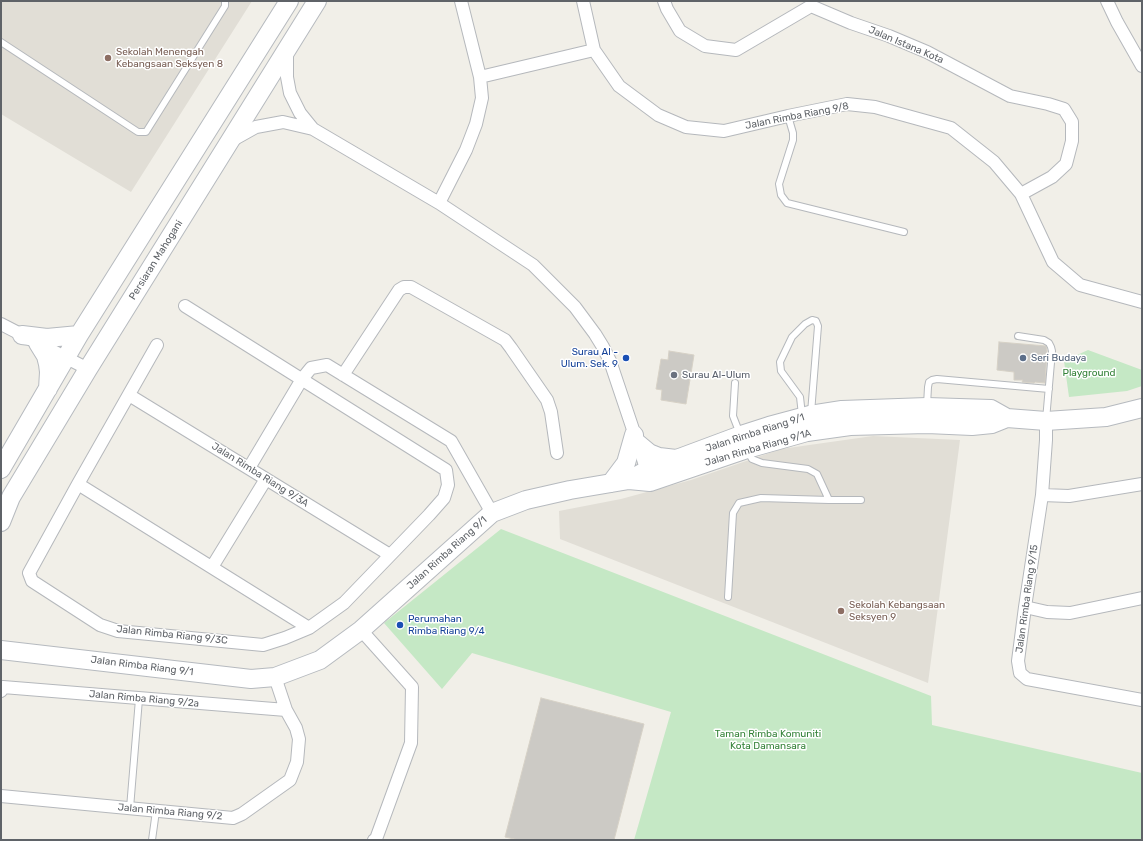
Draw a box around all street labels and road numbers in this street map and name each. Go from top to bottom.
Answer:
street label: Jalan Istana Kota [867,24,945,66]
street label: Jalan Rimba Riang 9/8 [744,100,850,132]
street label: Persiaran Mahogani [127,218,185,302]
street label: Jalan Rimba Riang 9/1 [704,411,806,455]
street label: Jalan Rimba Riang 9/1A [703,427,813,469]
street label: Jalan Rimba Riang 9/3A [209,440,311,510]
street label: Jalan Rimba Riang 9/1 [405,514,489,592]
street label: Jalan Rimba Riang 9/15 [1013,544,1041,654]
street label: Jalan Rimba Riang 9/3C [116,623,228,647]
street label: Jalan Rimba Riang 9/1 [90,654,194,678]
street label: Jalan Rimba Riang 9/2a [88,688,200,710]
street label: Jalan Rimba Riang 9/2 [117,801,223,823]

